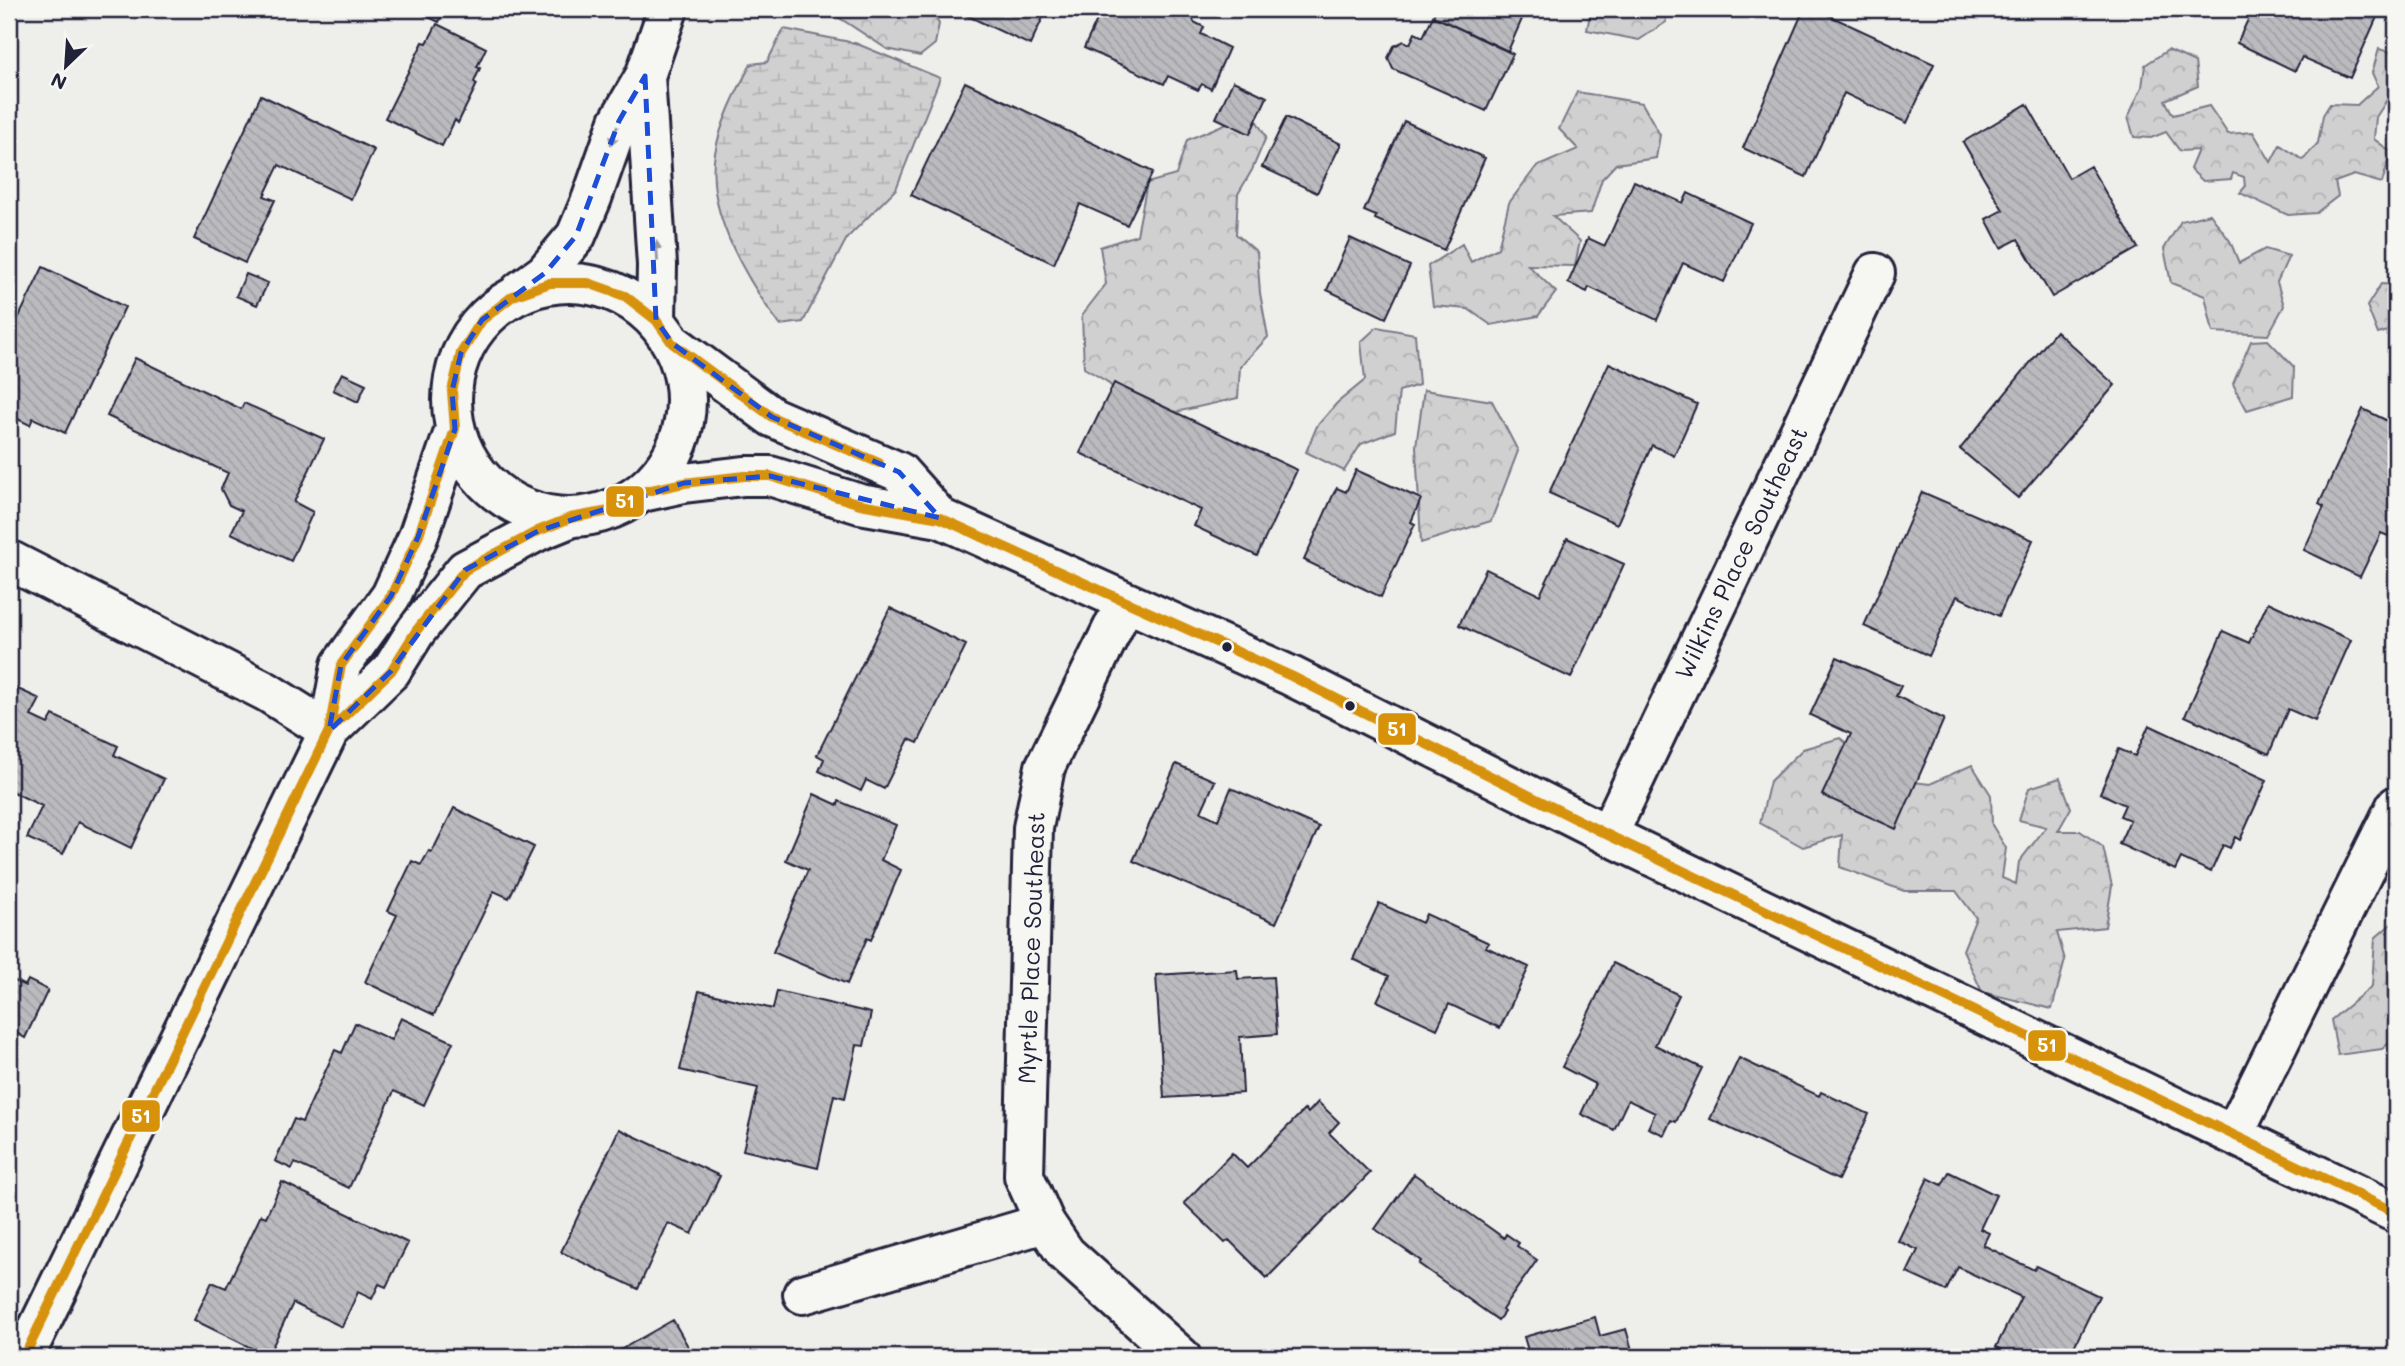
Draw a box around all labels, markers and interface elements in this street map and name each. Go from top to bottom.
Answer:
north arrow [32,32,102,102]
text: N [47,67,70,96]
one-way arrow [608,126,619,147]
one-way arrow [651,240,662,262]
street label: Wilkins Place Southeast [1667,421,1814,684]
line badge: 51 [605,485,645,518]
text: 51 [615,488,635,513]
unlabelled marker [1220,640,1234,654]
unlabelled marker [1343,699,1357,713]
line badge: 51 [1377,712,1417,746]
text: 51 [1387,716,1407,741]
street label: Myrtle Place Southeast [1010,811,1051,1084]
line badge: 51 [2027,1029,2067,1062]
text: 51 [2037,1032,2057,1057]
line badge: 51 [121,1099,161,1133]
text: 51 [131,1103,151,1128]

